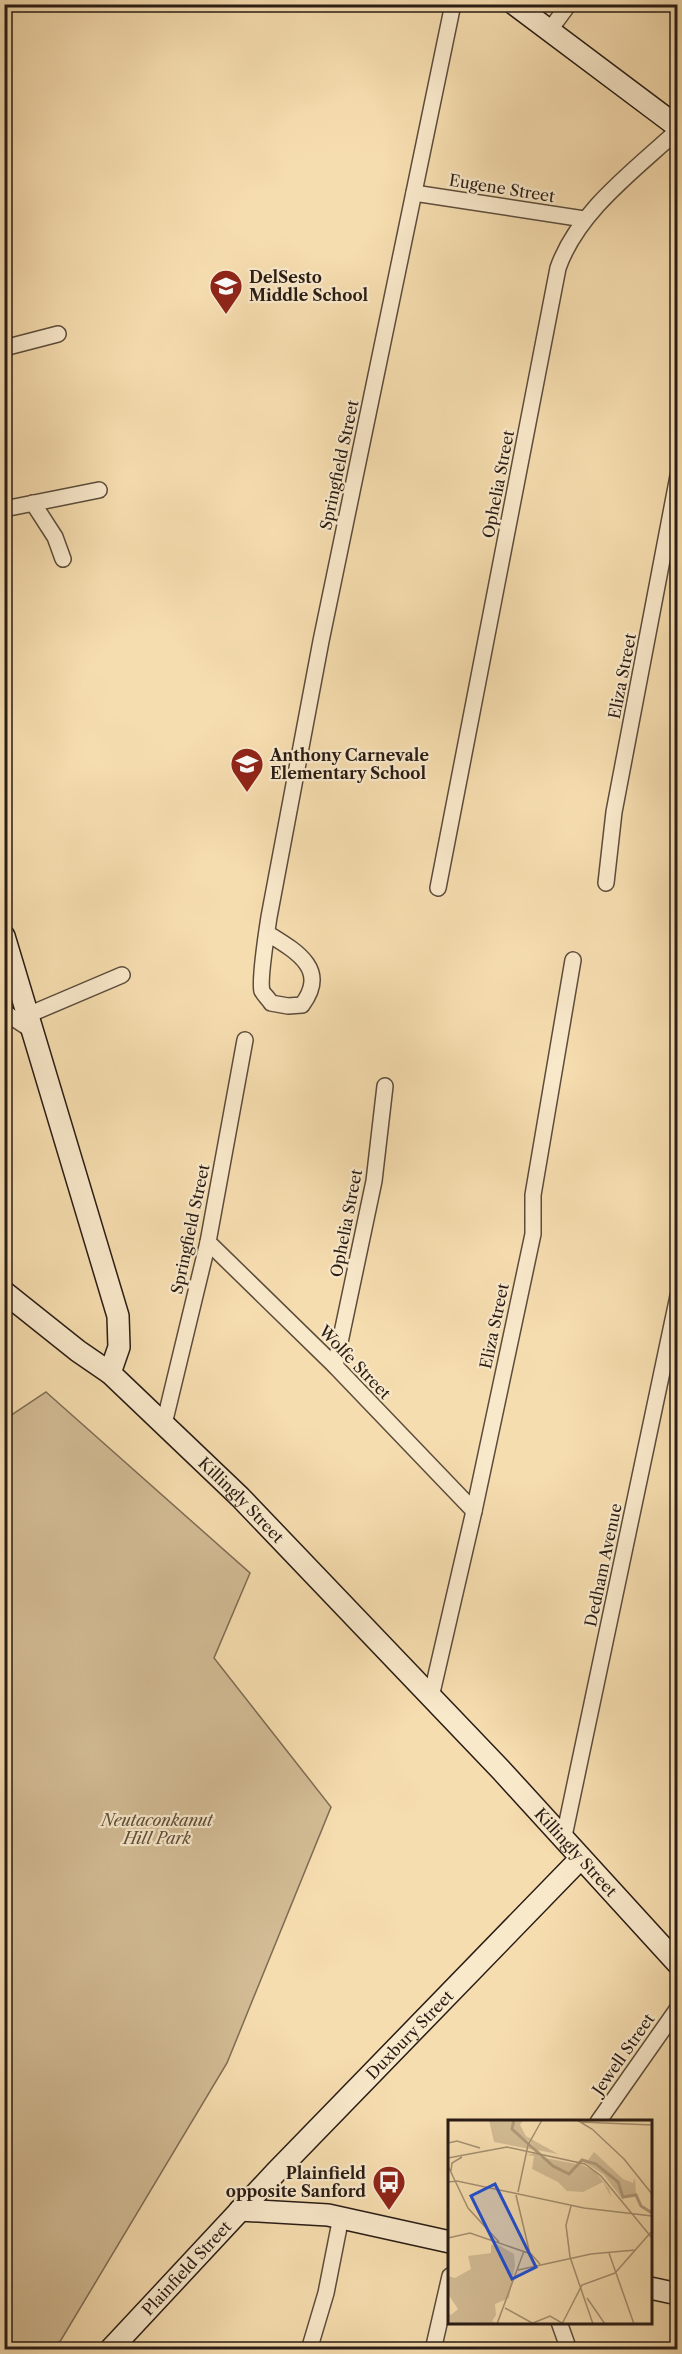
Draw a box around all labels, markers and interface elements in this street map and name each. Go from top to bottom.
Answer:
street label: Eugene Street [448,170,557,206]
place label: DelSesto Middle School [249,267,369,305]
school or university icon: DelSesto Middle School [208,268,244,315]
street label: Springfield Street [315,398,363,532]
street label: Ophelia Street [478,428,518,540]
street label: Eliza Street [604,631,640,720]
place label: Anthony Carnevale Elementary School [269,745,429,783]
school or university icon: Anthony Carnevale Elementary School [229,746,265,793]
street label: Springfield Street [166,1162,214,1296]
street label: Ophelia Street [326,1167,366,1279]
street label: Eliza Street [475,1281,513,1371]
street label: Wolfe Street [314,1320,395,1403]
street label: Killingly Street [194,1453,288,1547]
street label: Dedham Avenue [580,1502,626,1628]
street label: Killingly Street [530,1804,622,1901]
park label: Neutaconkanut Hill Park [99,1810,214,1848]
street label: Duxbury Street [362,1986,457,2083]
street label: Jewell Street [586,2009,659,2101]
inset map [448,2120,652,2324]
place label: Plainfield opposite Sanford [226,2163,366,2201]
bus stop icon: Plainfield opposite Sanford [371,2164,407,2211]
street label: Plainfield Street [137,2216,236,2319]

